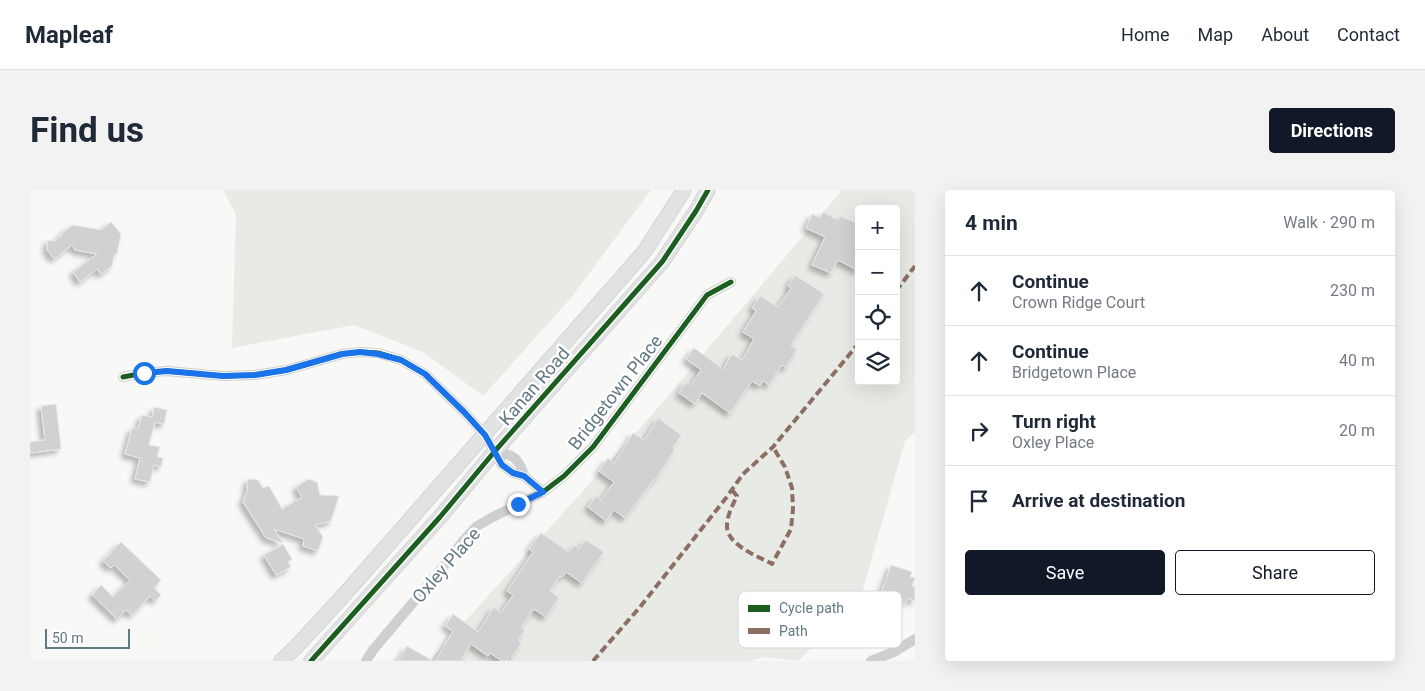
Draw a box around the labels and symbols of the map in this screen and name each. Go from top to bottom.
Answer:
street label: Bridgetown Place [564,330,666,454]
street label: Kanan Road [494,343,574,429]
route start [133,362,156,385]
route end [507,493,530,516]
street label: Oxley Place [408,523,484,607]
legend [738,591,902,648]
text: Cycle path [779,600,844,616]
text: Path [779,623,808,639]
scale bar [45,626,130,649]

